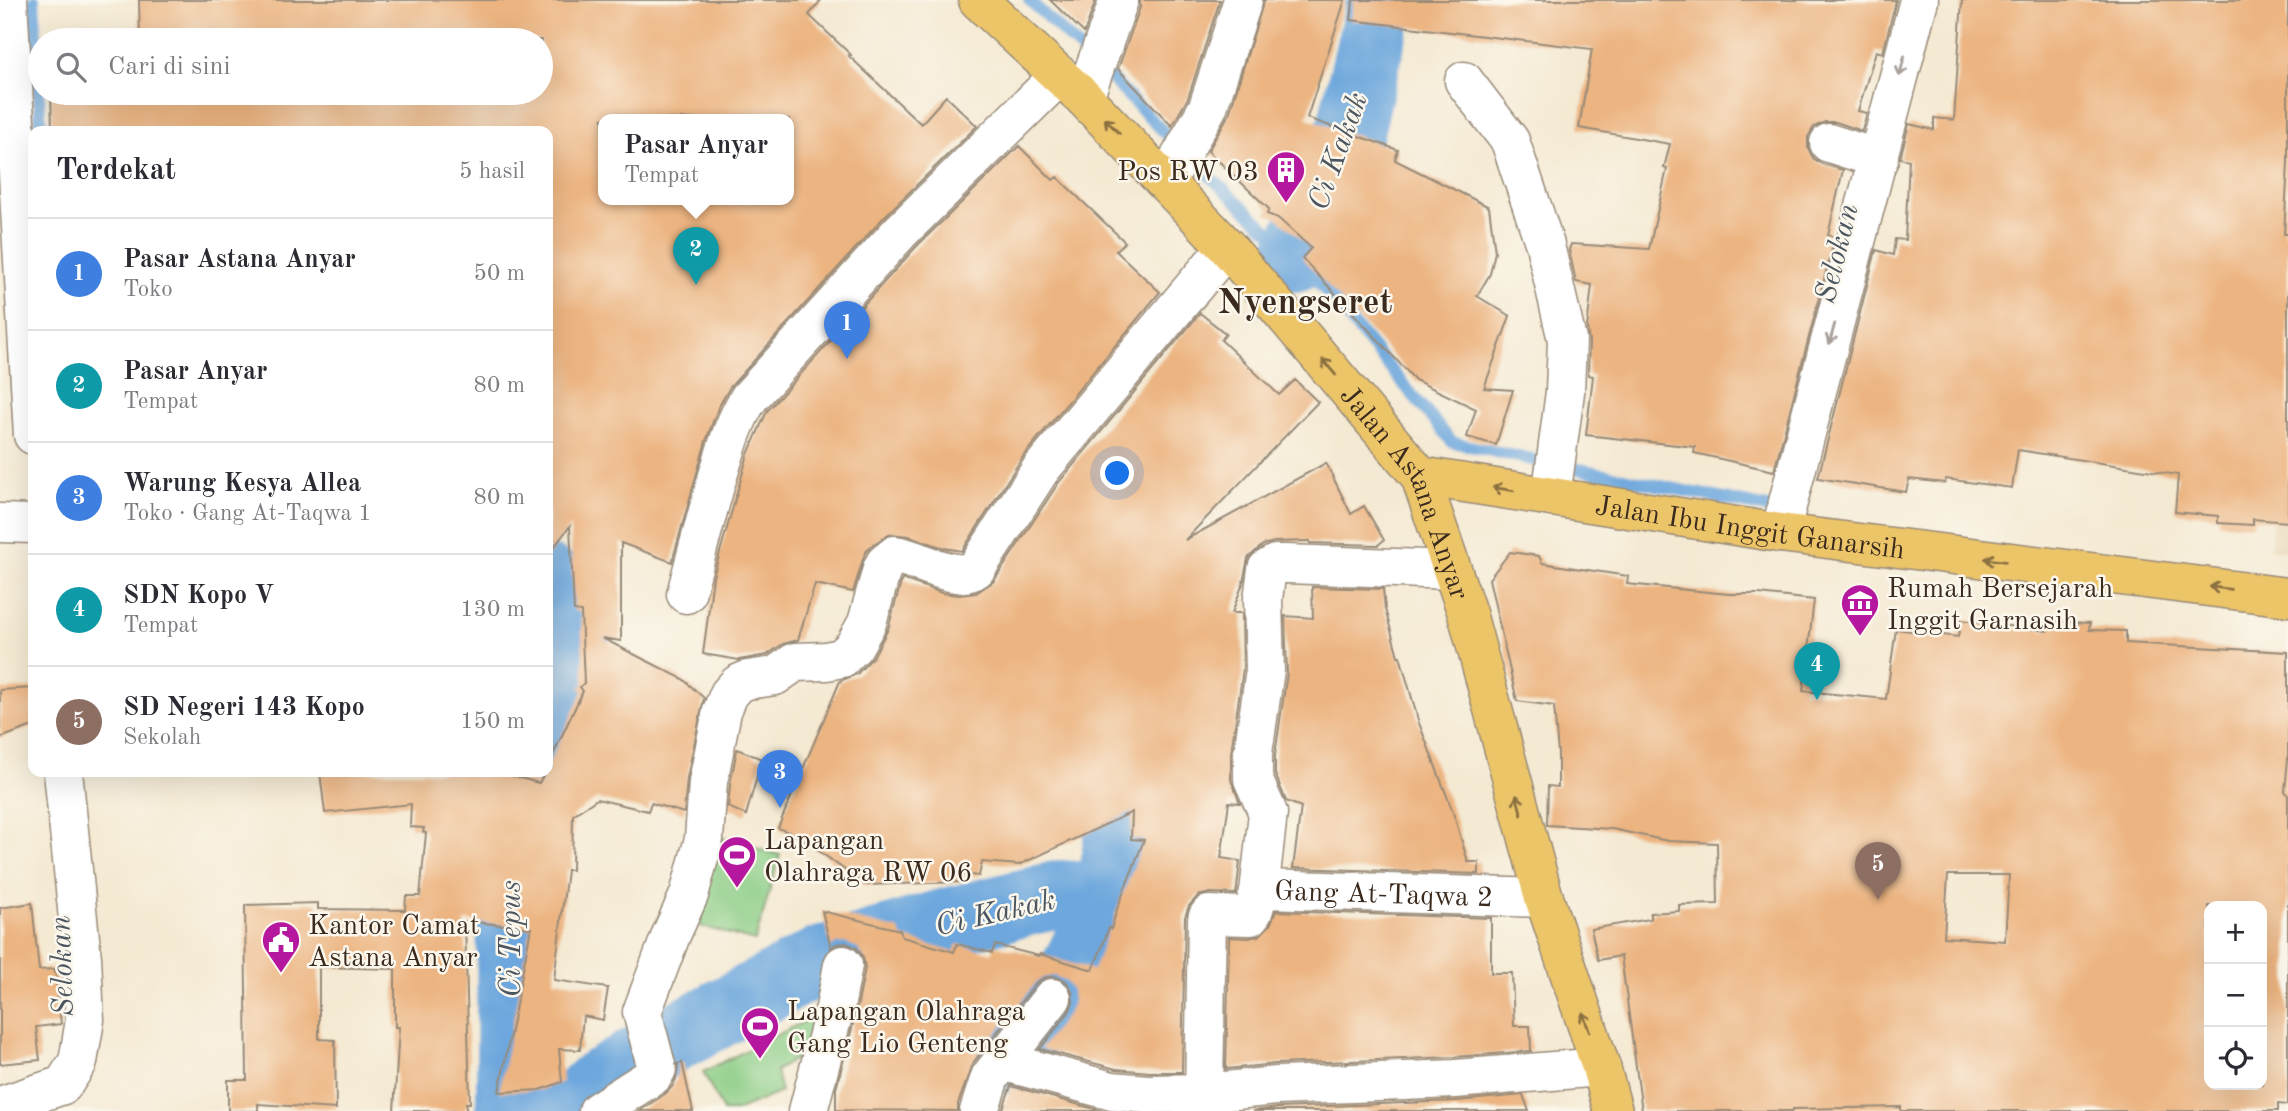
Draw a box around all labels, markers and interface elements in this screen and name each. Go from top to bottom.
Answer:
search box [28,28,553,105]
icon: search [52,48,90,86]
text: Cari di sini [108,54,230,80]
one-way arrow [1895,54,1908,77]
water label: Ci Kakak [1304,89,1374,214]
popup [598,114,794,205]
one-way arrow [1103,117,1120,134]
text: Pasar Anyar [624,133,768,159]
building icon: Pos RW 03 [1265,149,1307,204]
text: Terdekat [56,156,176,186]
place label: Pos RW 03 [1117,159,1259,187]
text: 5 hasil [459,160,525,183]
text: Tempat [624,164,699,187]
water label: Selokan [1811,201,1865,306]
pin: 2 [673,227,719,285]
text: Pasar Astana Anyar [123,247,356,273]
text: 1 [72,262,86,285]
text: 50 m [474,262,525,285]
text: Toko [123,278,173,301]
district label: Nyengseret [1218,286,1392,321]
pin: 1 [824,301,870,359]
one-way arrow [1825,322,1838,344]
text: Pasar Anyar [123,359,267,385]
one-way arrow [1321,359,1337,377]
text: 2 [72,374,86,397]
text: 80 m [474,374,525,397]
street label: Jalan Astana Anyar [1334,382,1472,604]
text: Tempat [123,390,198,413]
your location [1100,456,1134,490]
text: Warung Kesya Allea [123,471,361,497]
one-way arrow [1492,482,1515,495]
text: 3 [72,486,86,509]
text: 80 m [474,486,525,509]
street label: Jalan Ibu Inggit Ganarsih [1593,493,1906,566]
text: Toko · Gang At-Taqwa 1 [123,502,372,525]
one-way arrow [1984,553,2006,566]
place label: Rumah Bersejarah Inggit Garnasih [1887,576,2113,636]
museum icon: Rumah Bersejarah Inggit Garnasih [1839,582,1881,637]
one-way arrow [2209,582,2232,595]
text: SDN Kopo V [123,583,274,609]
text: 4 [72,598,86,621]
text: 130 m [460,598,525,621]
text: Tempat [123,614,198,637]
pin: 4 [1794,642,1840,700]
text: SD Negeri 143 Kopo [123,695,365,721]
text: 5 [72,710,86,733]
text: 150 m [460,710,525,733]
text: Sekolah [123,726,201,749]
pin: 3 [757,750,803,808]
one-way arrow [1512,794,1525,817]
place label: Lapangan Olahraga RW 06 [764,828,973,888]
sports icon: Lapangan Olahraga RW 06 [716,834,758,889]
pin: 5 [1855,842,1901,900]
street label: Gang At-Taqwa 2 [1274,878,1493,913]
water label: Ci Tepus [497,880,527,998]
water label: Ci Kakak [932,886,1059,942]
map controls [2204,901,2267,1090]
button: + [2204,901,2267,964]
place label: Kantor Camat Astana Anyar [308,913,480,973]
water label: Selokan [46,915,80,1017]
public building icon: Kantor Camat Astana Anyar [260,919,302,974]
button: − [2204,964,2267,1027]
place label: Lapangan Olahraga Gang Lio Genteng [787,999,1026,1059]
sports icon: Lapangan Olahraga Gang Lio Genteng [739,1005,781,1060]
one-way arrow [1579,1012,1591,1034]
button: locate [2204,1027,2267,1090]

